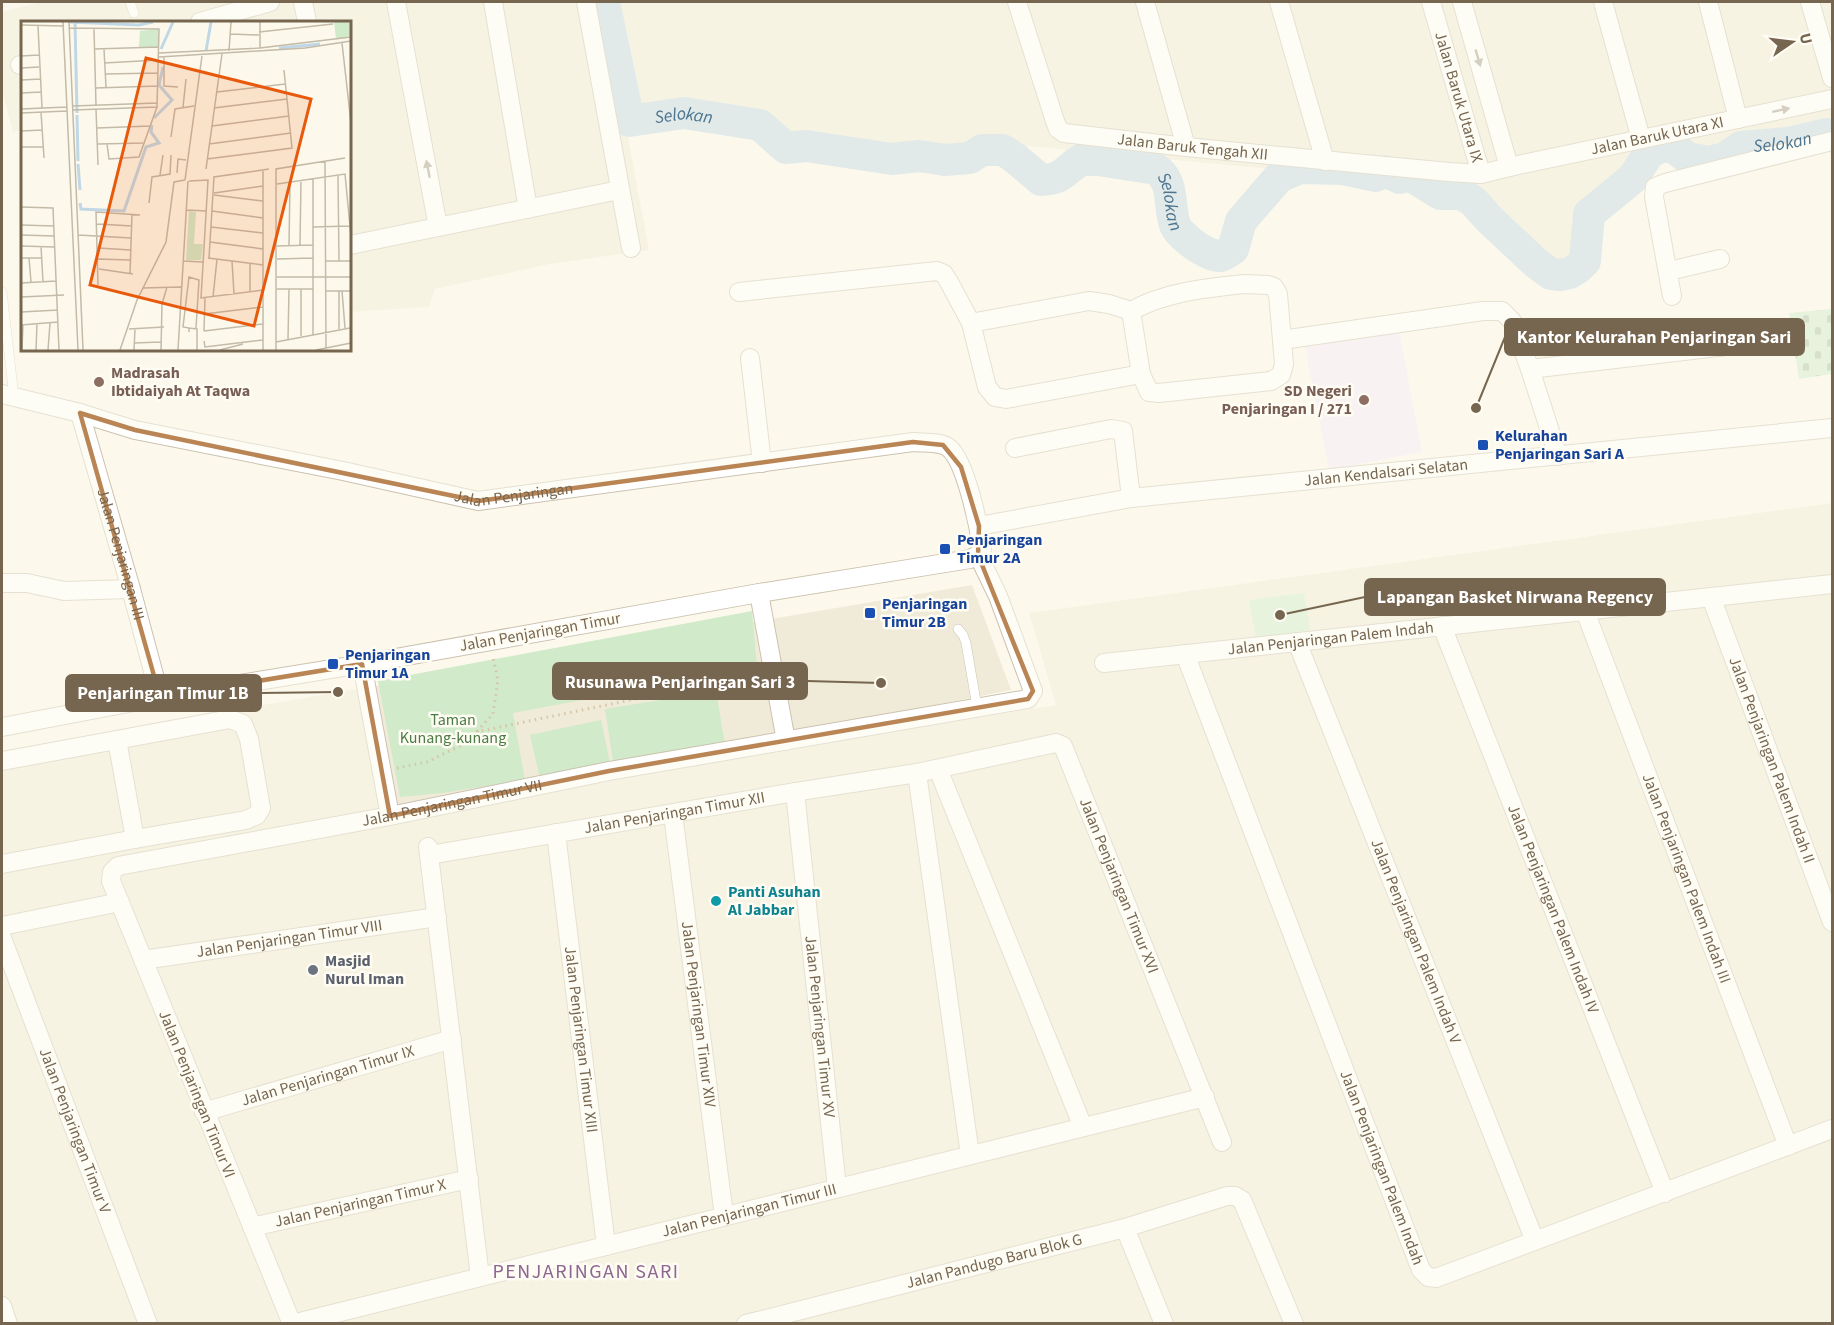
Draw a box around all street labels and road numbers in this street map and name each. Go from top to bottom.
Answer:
street label: Jalan Baruk Utara IX [1429,29,1488,165]
street label: Jalan Baruk Utara XI [1589,111,1726,160]
street label: Jalan Baruk Tengah XII [1116,128,1269,166]
street label: Jalan Kendalsari Selatan [1303,453,1469,492]
street label: Jalan Penjaringan [452,477,575,513]
street label: Jalan Penjaringan III [91,486,150,623]
street label: Jalan Penjaringan Timur [458,607,623,657]
street label: Jalan Penjaringan Palem Indah [1227,616,1435,661]
street label: Jalan Penjaringan Palem Indah II [1723,654,1820,866]
street label: Jalan Penjaringan Palem Indah III [1637,770,1736,987]
street label: Jalan Penjaringan Timur VII [360,774,544,832]
street label: Jalan Penjaringan Timur XII [582,786,767,839]
street label: Jalan Penjaringan Timur XVI [1074,794,1164,977]
street label: Jalan Penjaringan Palem Indah IV [1502,801,1605,1017]
street label: Jalan Penjaringan Palem Indah V [1365,836,1467,1048]
street label: Jalan Penjaringan Timur VIII [195,914,384,963]
street label: Jalan Penjaringan Timur XIV [676,920,721,1109]
street label: Jalan Penjaringan Timur XV [799,934,841,1120]
street label: Jalan Penjaringan Timur XIII [559,945,603,1134]
street label: Jalan Penjaringan Timur VI [153,1007,241,1181]
street label: Jalan Penjaringan Timur IX [239,1040,417,1111]
street label: Jalan Penjaringan Timur V [34,1045,116,1217]
street label: Jalan Penjaringan Palem Indah [1334,1067,1429,1268]
street label: Jalan Penjaringan Timur X [273,1173,448,1233]
street label: Jalan Penjaringan Timur III [659,1178,839,1243]
street label: Jalan Pandugo Baru Blok G [904,1228,1084,1294]

